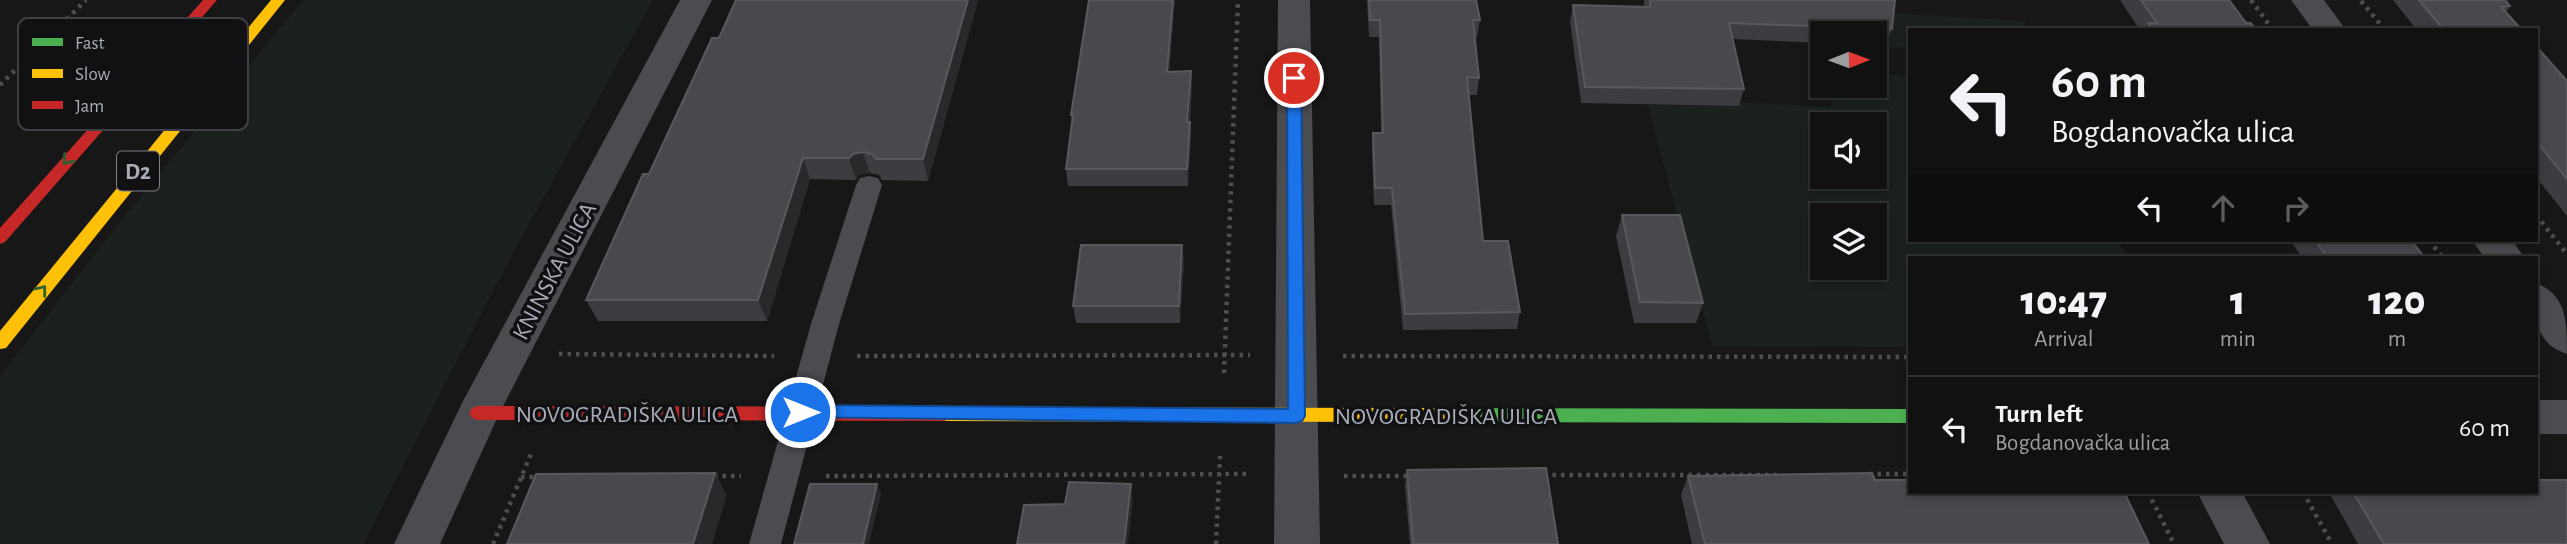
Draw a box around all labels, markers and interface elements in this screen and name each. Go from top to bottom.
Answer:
legend [18,18,248,130]
north arrow [1810,21,1886,98]
map controls [1810,21,1887,280]
text: Fast [75,34,105,53]
pin [1264,48,1324,108]
icon: left [1936,56,2027,147]
text: 60 m [2051,58,2147,107]
icon: arrive [1275,59,1313,97]
text: Slow [75,65,111,84]
text: Jam [75,97,104,116]
button: sound [1810,112,1887,189]
text: Bogdanovačka ulica [2051,116,2295,148]
one-way arrow [63,152,75,165]
road number: D2 [117,152,159,190]
icon: left [2131,189,2169,227]
icon: ahead [2204,189,2242,227]
icon: right [2277,189,2315,227]
street label: KNINSKA ULICA [509,199,601,344]
button: layers [1810,203,1887,280]
text: 10:47 [2020,280,2107,322]
text: 1 [2230,280,2245,322]
text: 120 [2368,280,2426,322]
one-way arrow [34,285,47,298]
text: Arrival [2034,328,2093,351]
text: min [2220,328,2256,351]
text: m [2388,328,2406,351]
position arrow [763,375,837,449]
text: Turn left [1995,401,2083,427]
street label: NOVOGRADIŠKA ULICA [516,402,738,427]
street label: NOVOGRADIŠKA ULICA [1335,404,1557,429]
icon: left [1936,410,1974,448]
text: 60 m [2459,415,2510,441]
text: Bogdanovačka ulica [1995,432,2170,455]

